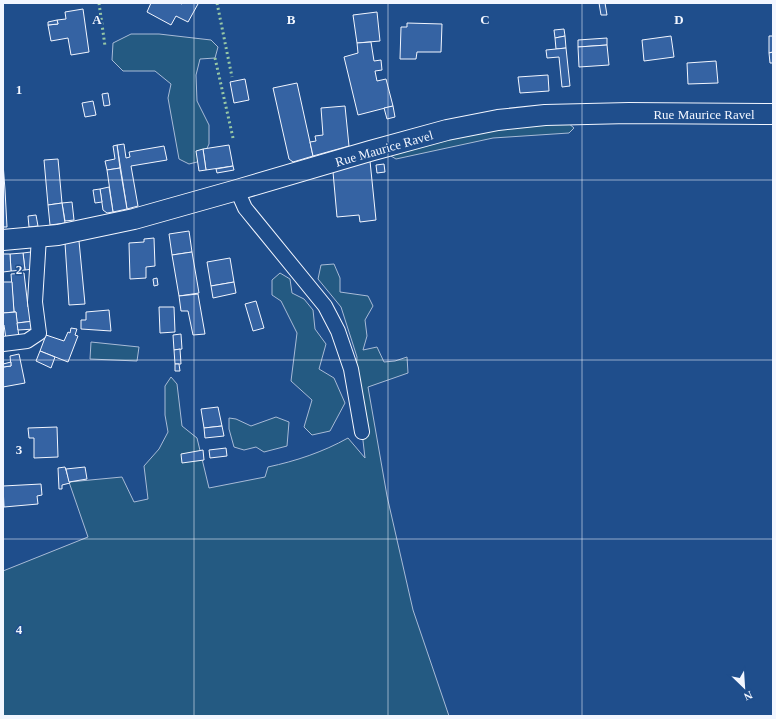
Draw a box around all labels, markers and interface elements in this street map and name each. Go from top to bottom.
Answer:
text: A [92,12,102,27]
text: B [287,12,296,27]
text: C [480,12,490,27]
text: D [674,12,684,27]
text: 1 [16,82,22,97]
street label: Rue Maurice Ravel [653,107,755,122]
street label: Rue Maurice Ravel [333,127,435,170]
text: 2 [16,262,22,277]
text: 3 [16,442,23,457]
text: 4 [16,622,23,637]
north arrow [724,667,764,707]
text: N [742,689,754,703]

